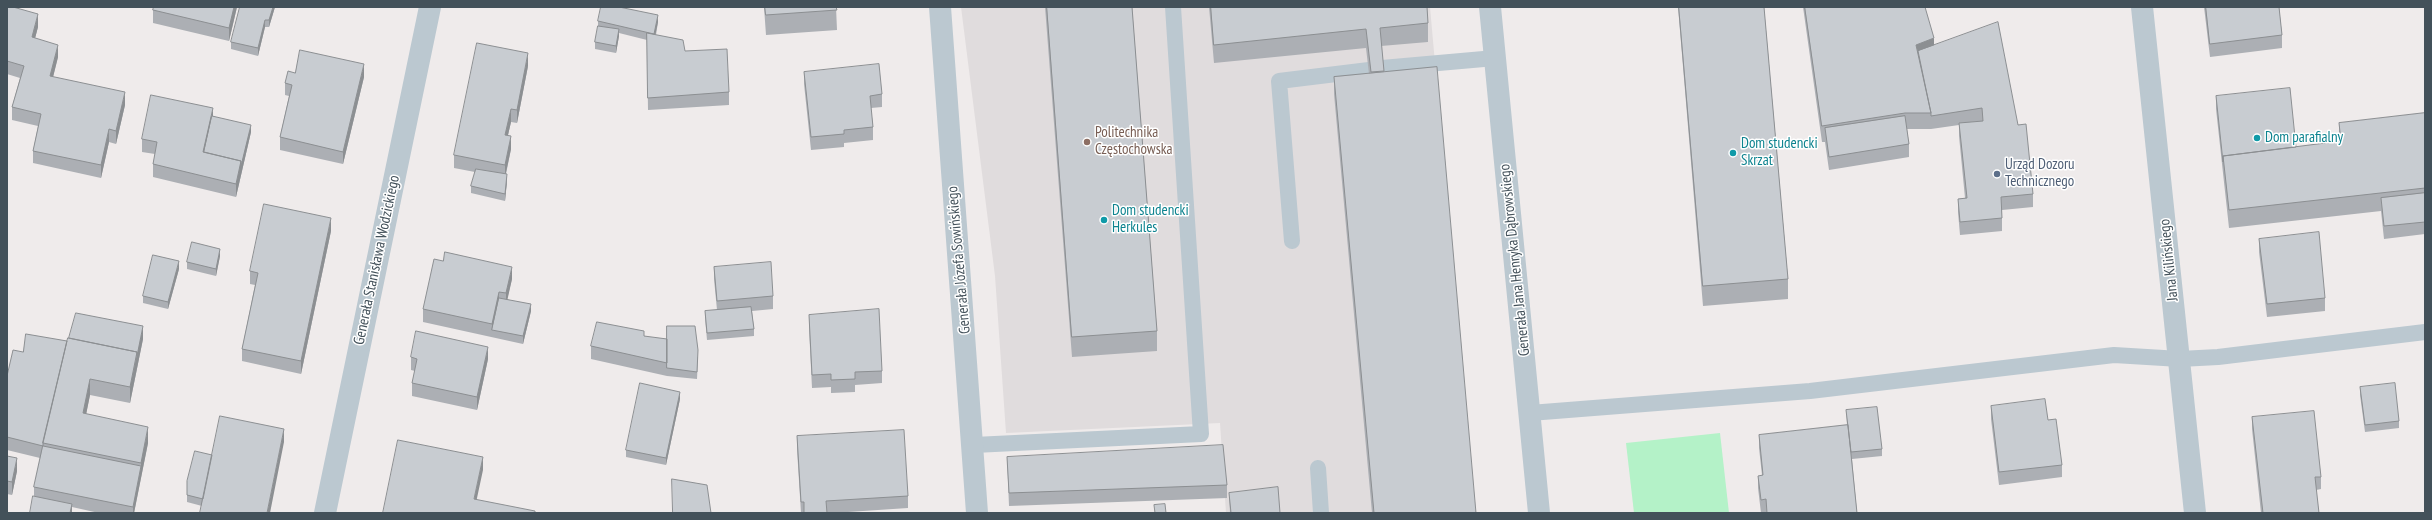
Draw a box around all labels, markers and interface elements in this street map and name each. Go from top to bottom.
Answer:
place label: Politechnika Częstochowska [1095,124,1173,159]
place label: Dom parafialny [2265,129,2343,147]
marker: Dom parafialny [2252,133,2262,143]
place label: Dom studencki Skrzat [1741,135,1818,170]
marker: Politechnika Częstochowska [1082,137,1092,147]
marker: Dom studencki Skrzat [1728,148,1738,158]
place label: Urząd Dozoru Technicznego [2005,156,2074,191]
street label: Generała Jana Henryka Dąbrowskiego [1496,163,1534,357]
marker: Urząd Dozoru Technicznego [1992,169,2002,179]
street label: Generała Stanisława Wodzickiego [350,174,404,346]
street label: Generała Józefa Sowińskiego [944,185,974,335]
place label: Dom studencki Herkules [1112,202,1189,237]
marker: Dom studencki Herkules [1099,215,1109,225]
street label: Jana Kilińskiego [2156,218,2182,302]

